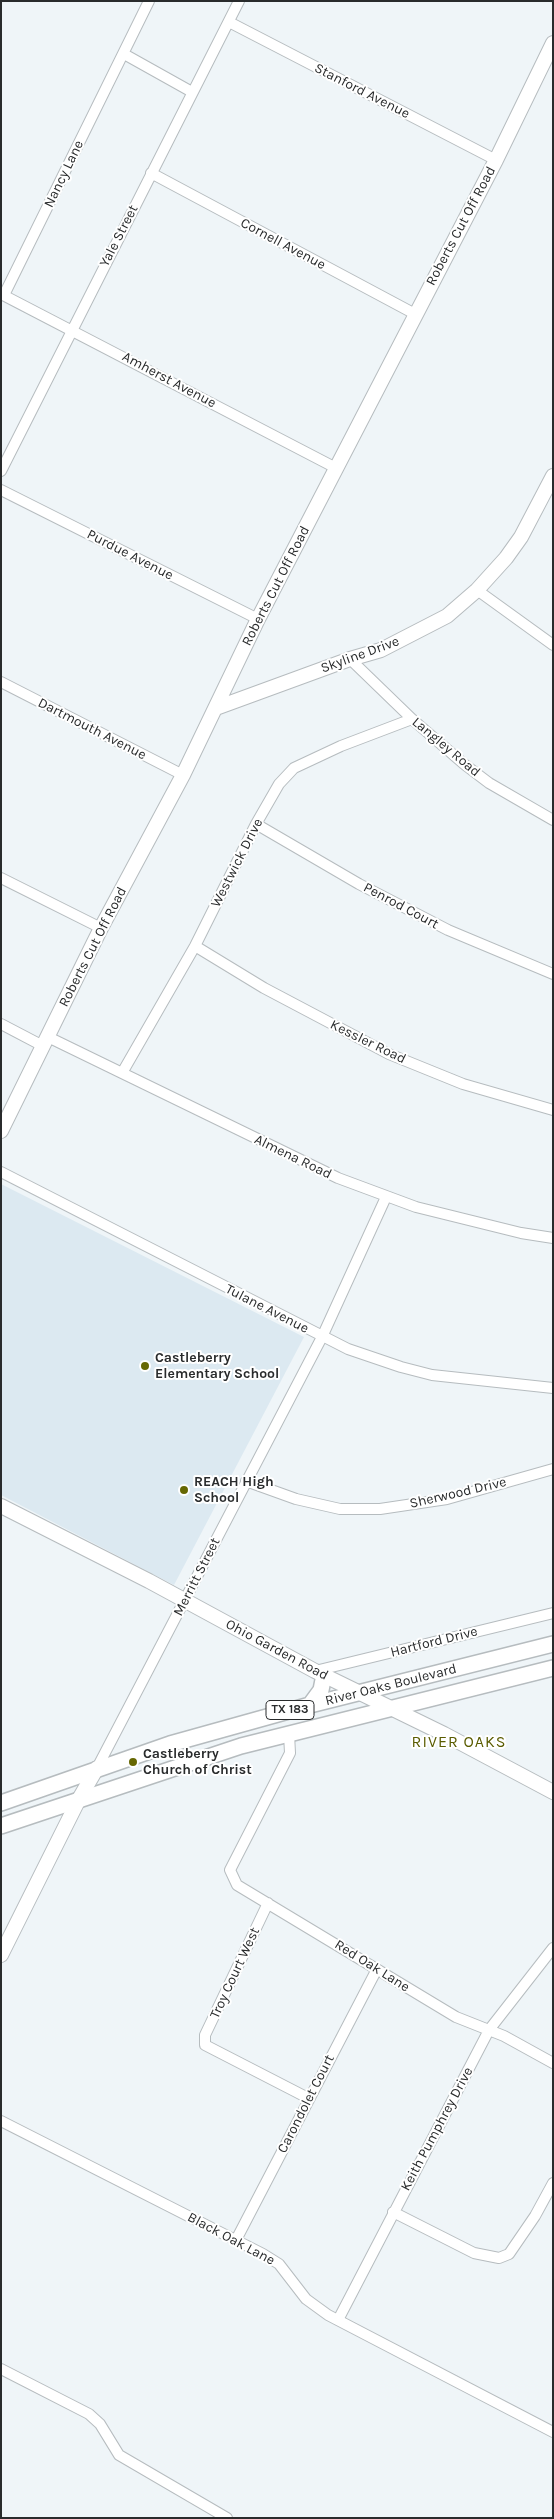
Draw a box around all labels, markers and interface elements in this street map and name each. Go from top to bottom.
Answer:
street label: Stanford Avenue [311,60,413,122]
street label: Nancy Lane [41,138,87,210]
street label: Roberts Cut Off Road [422,164,500,288]
street label: Yale Street [96,202,142,270]
street label: Cornell Avenue [237,214,329,274]
street label: Amherst Avenue [119,348,219,412]
street label: Roberts Cut Off Road [238,523,314,649]
street label: Purdue Avenue [84,526,176,584]
street label: Skyline Drive [318,633,402,677]
street label: Dartmouth Avenue [35,694,149,764]
street label: Langley Road [409,714,483,780]
street label: Westwick Drive [207,816,267,910]
street label: Penrod Court [361,879,441,933]
street label: Roberts Cut Off Road [55,884,131,1010]
street label: Kessler Road [327,1016,409,1068]
street label: Almena Road [252,1131,334,1183]
street label: Tulane Avenue [223,1281,311,1337]
place label: Castleberry Elementary School [155,1350,279,1382]
marker: Castleberry Elementary School [139,1360,151,1372]
place label: REACH High School [194,1474,274,1506]
street label: Sherwood Drive [408,1474,508,1512]
marker: REACH High School [178,1484,190,1496]
street label: Merritt Street [170,1535,224,1619]
street label: Ohio Garden Road [223,1616,331,1684]
street label: Hartford Drive [389,1623,479,1661]
street label: River Oaks Boulevard [324,1661,458,1709]
road number: TX 183 [266,1700,314,1720]
district label: RIVER OAKS [410,1732,508,1752]
place label: Castleberry Church of Christ [143,1746,252,1778]
marker: Castleberry Church of Christ [127,1756,139,1768]
street label: Troy Court West [207,1925,263,2021]
street label: Red Oak Lane [331,1936,413,1996]
street label: Carondolet Court [274,2052,338,2156]
street label: Keith Pumphrey Drive [397,2064,477,2194]
street label: Black Oak Lane [184,2209,278,2269]

